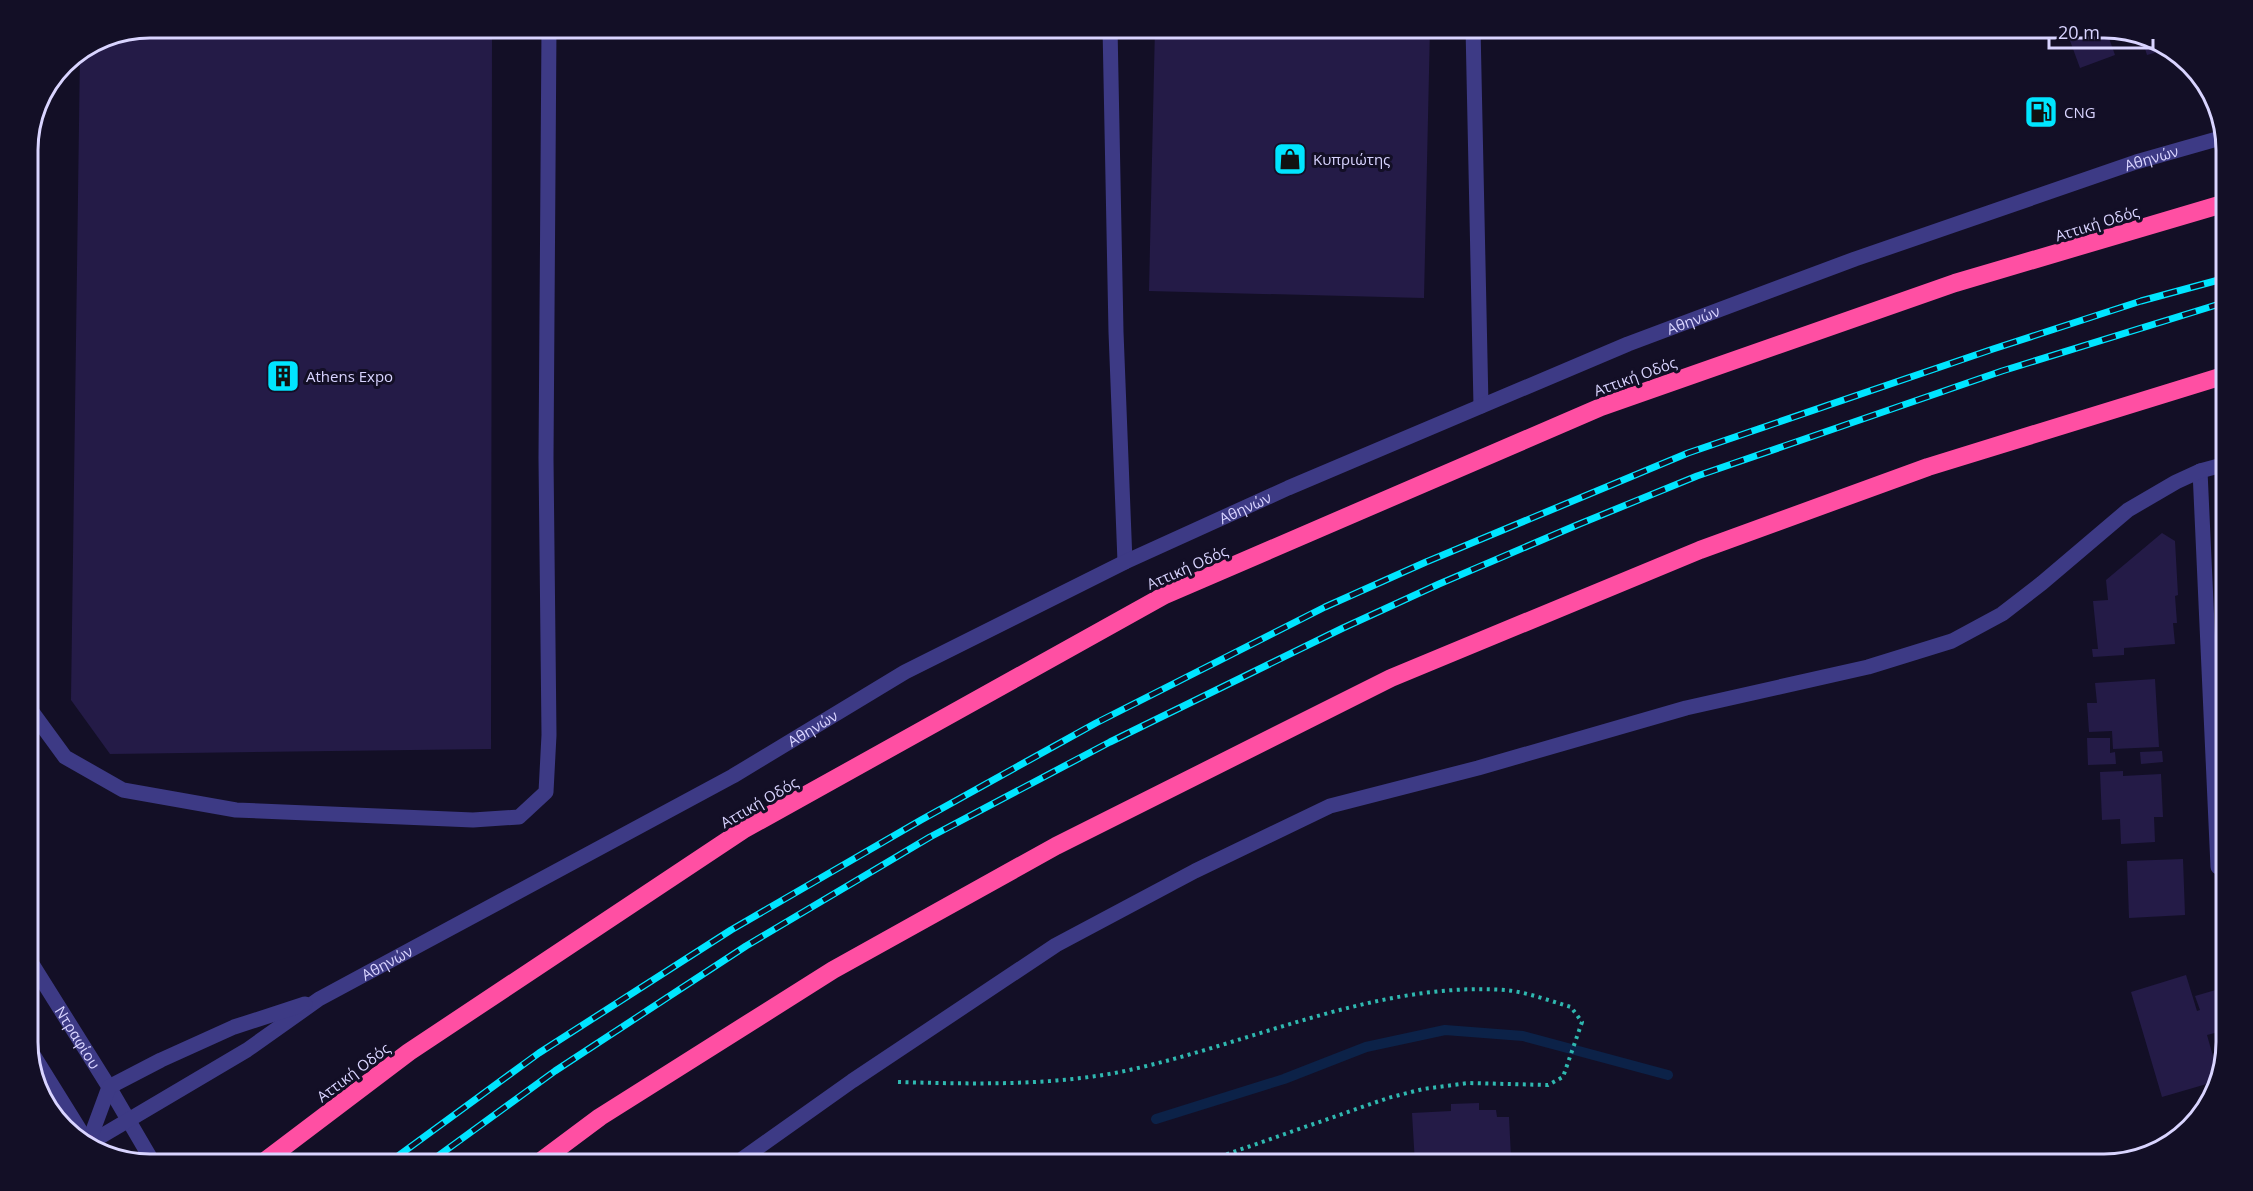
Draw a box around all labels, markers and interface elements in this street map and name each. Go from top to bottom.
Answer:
scale bar [2049,12,2152,50]
text: 20 m [2058,20,2100,44]
fuel station icon: CNG [2023,94,2059,130]
place label: CNG [2064,102,2096,122]
street label: Αθηνών [2122,140,2181,175]
shop icon: Κυπριώτης [1272,141,1308,177]
place label: Κυπριώτης [1313,149,1390,169]
street label: Αττική Οδός [2053,201,2141,245]
street label: Αθηνών [1664,301,1723,339]
street label: Αττική Οδός [1591,352,1679,400]
building icon: Athens Expo [265,358,301,394]
place label: Athens Expo [306,366,393,386]
street label: Αθηνών [1216,487,1274,528]
street label: Αττική Οδός [1143,540,1231,594]
street label: Αθηνών [784,705,841,751]
street label: Αττική Οδός [716,772,802,832]
street label: Αθηνών [358,941,416,984]
street label: Ντραφίου [51,1002,105,1073]
street label: Αττική Οδός [312,1038,394,1106]

